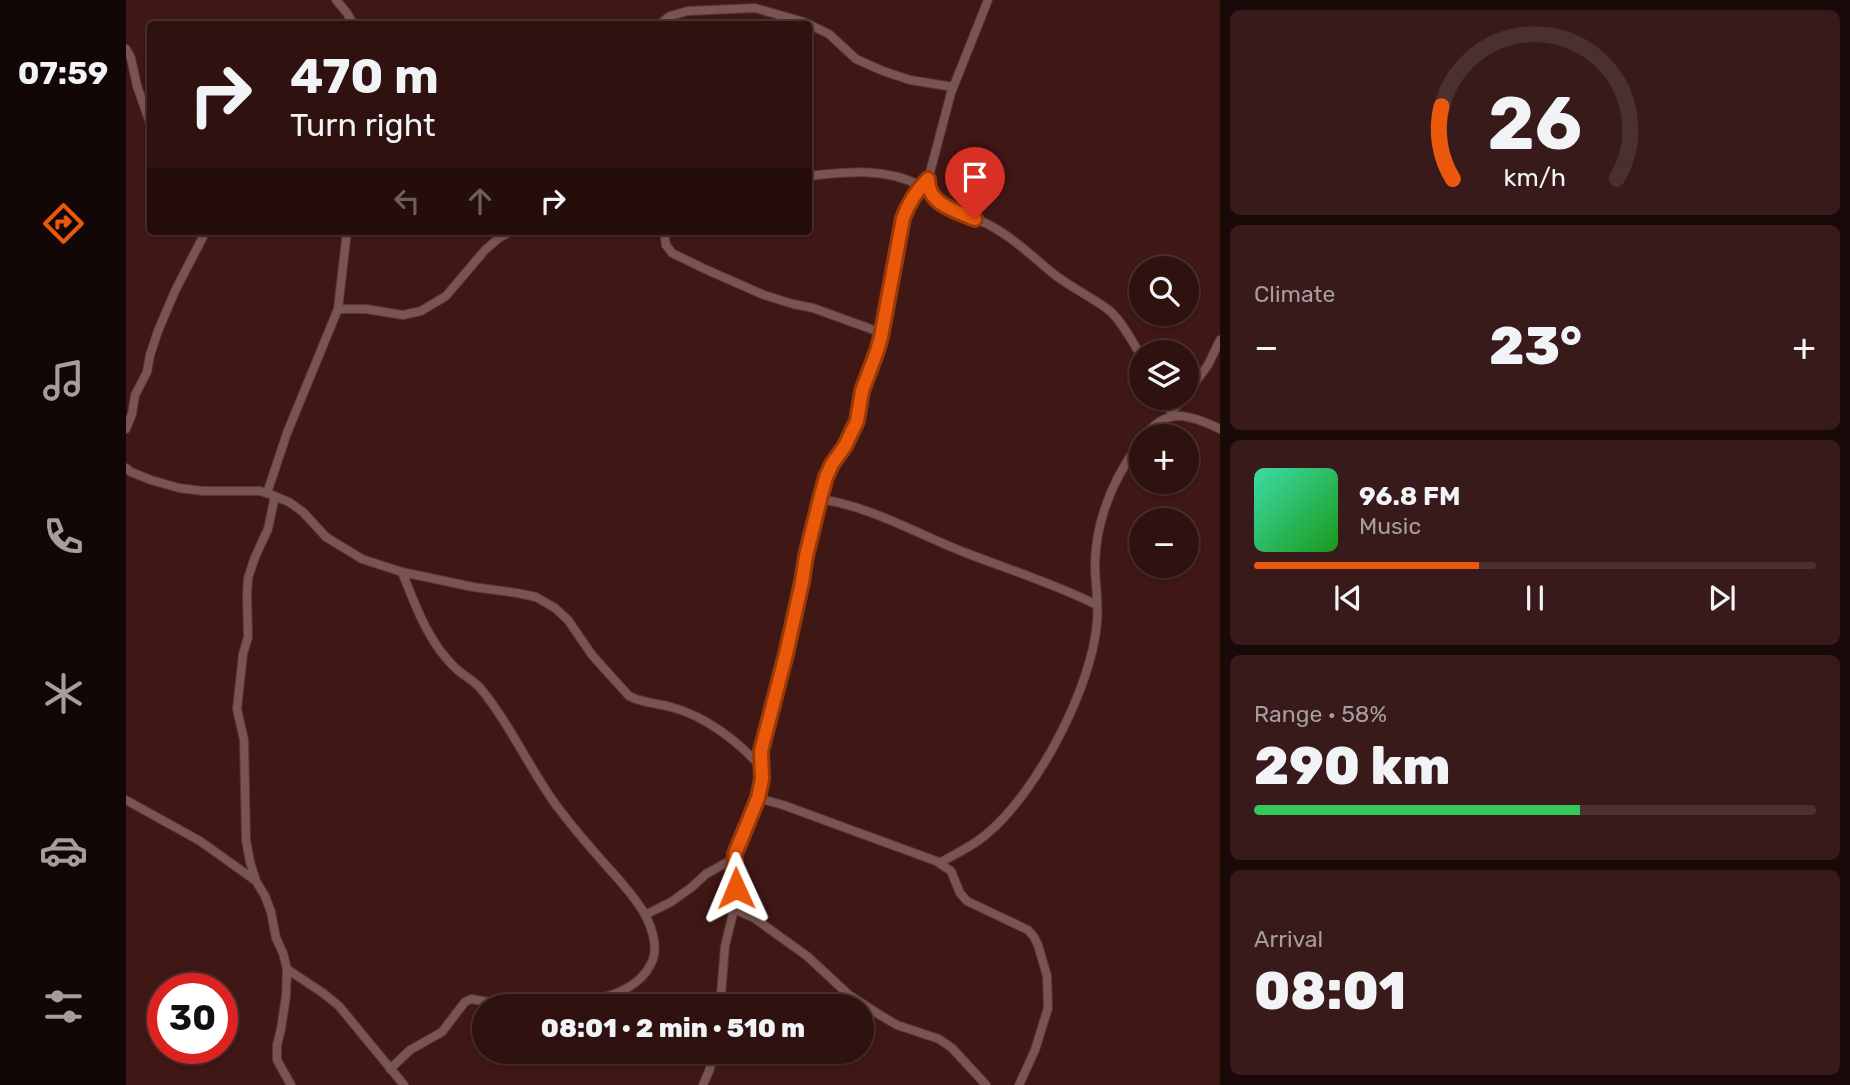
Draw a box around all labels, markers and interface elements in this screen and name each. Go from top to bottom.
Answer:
text: 470 m [290,47,439,105]
icon: right [175,49,266,140]
text: 07:59 [18,54,108,92]
text: 26 [1488,81,1582,167]
text: Turn right [290,106,435,144]
pin [945,147,1005,219]
icon: arrive [956,158,994,196]
text: km/h [1504,162,1566,191]
icon: left [388,182,426,220]
icon: ahead [461,182,499,220]
icon: right [534,182,572,220]
icon: directions [39,199,88,248]
map controls [1129,256,1199,578]
button: search [1129,256,1199,326]
text: Climate [1254,280,1335,308]
text: 23° [1489,315,1582,377]
text: − [1254,324,1279,370]
text: + [1792,324,1816,370]
button: layers [1129,340,1199,410]
icon: music [39,356,88,405]
button: + [1129,424,1199,494]
text: 96.8 FM [1359,481,1460,512]
button: − [1129,508,1199,578]
icon: phone [39,512,88,561]
text: Music [1359,512,1421,540]
icon: previous [1329,579,1367,617]
icon: pause [1516,579,1554,617]
icon: next [1703,579,1741,617]
icon: climate [39,669,88,718]
text: Range · 58% [1254,700,1387,728]
text: 290 km [1254,735,1451,797]
icon: car [39,826,88,875]
position arrow [699,851,773,925]
text: Arrival [1254,925,1323,953]
text: 08:01 [1254,960,1406,1022]
speed limit sign: 30 [147,973,238,1064]
icon: filters [39,982,88,1031]
text: 08:01 · 2 min · 510 m [541,1013,805,1044]

